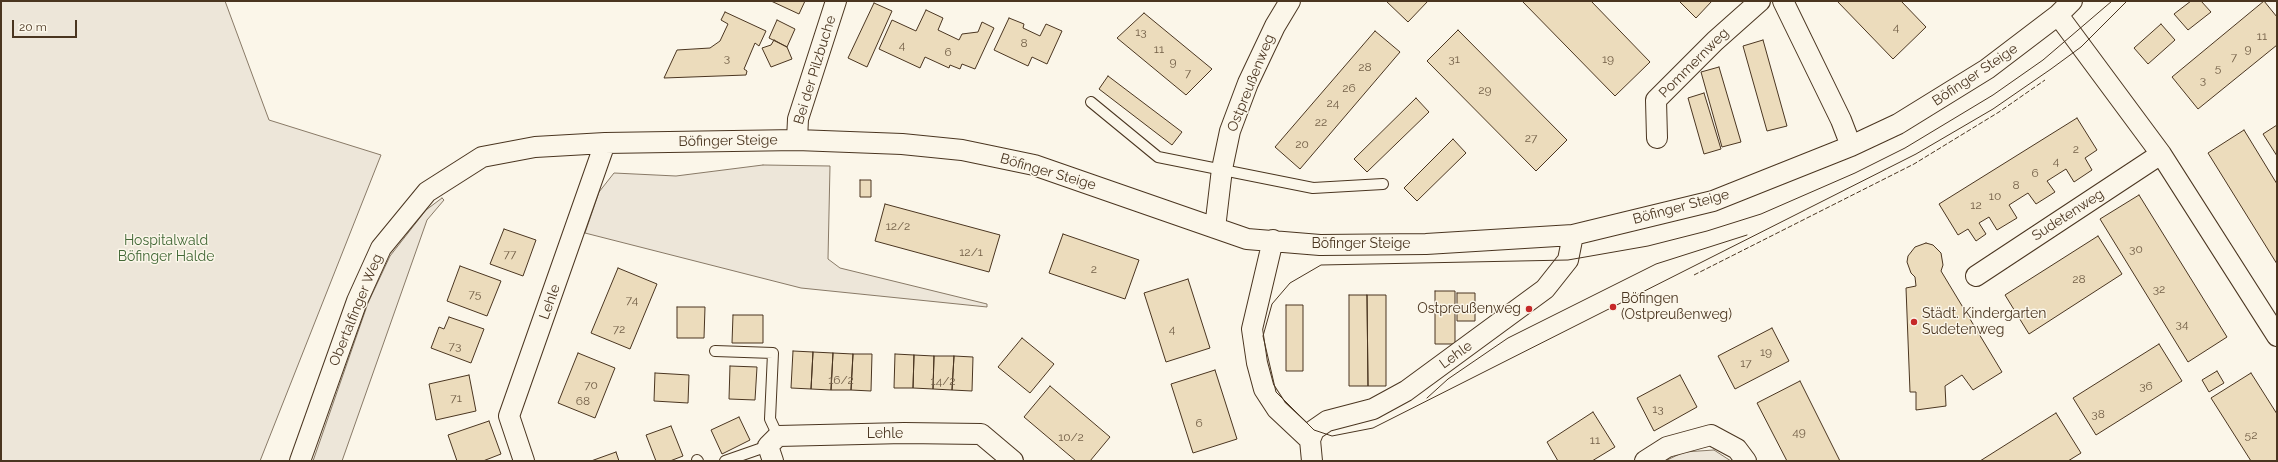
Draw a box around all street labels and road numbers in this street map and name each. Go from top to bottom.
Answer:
street label: Bei der Pilzbuche [790,13,840,127]
street label: Pommernweg [1656,25,1732,101]
street label: Ostpreußenweg [1224,32,1278,134]
street label: Böfinger Steige [1929,40,2021,110]
street label: Böfinger Steige [678,132,778,150]
street label: Böfinger Steige [998,150,1098,194]
street label: Sudetenweg [2029,185,2107,245]
street label: Böfinger Steige [1631,186,1731,228]
street label: Böfinger Steige [1311,236,1411,252]
street label: Obertalfinger Weg [326,251,386,369]
street label: Lehle [536,282,564,322]
street label: Lehle [1436,338,1476,372]
street label: Lehle [867,426,903,442]

